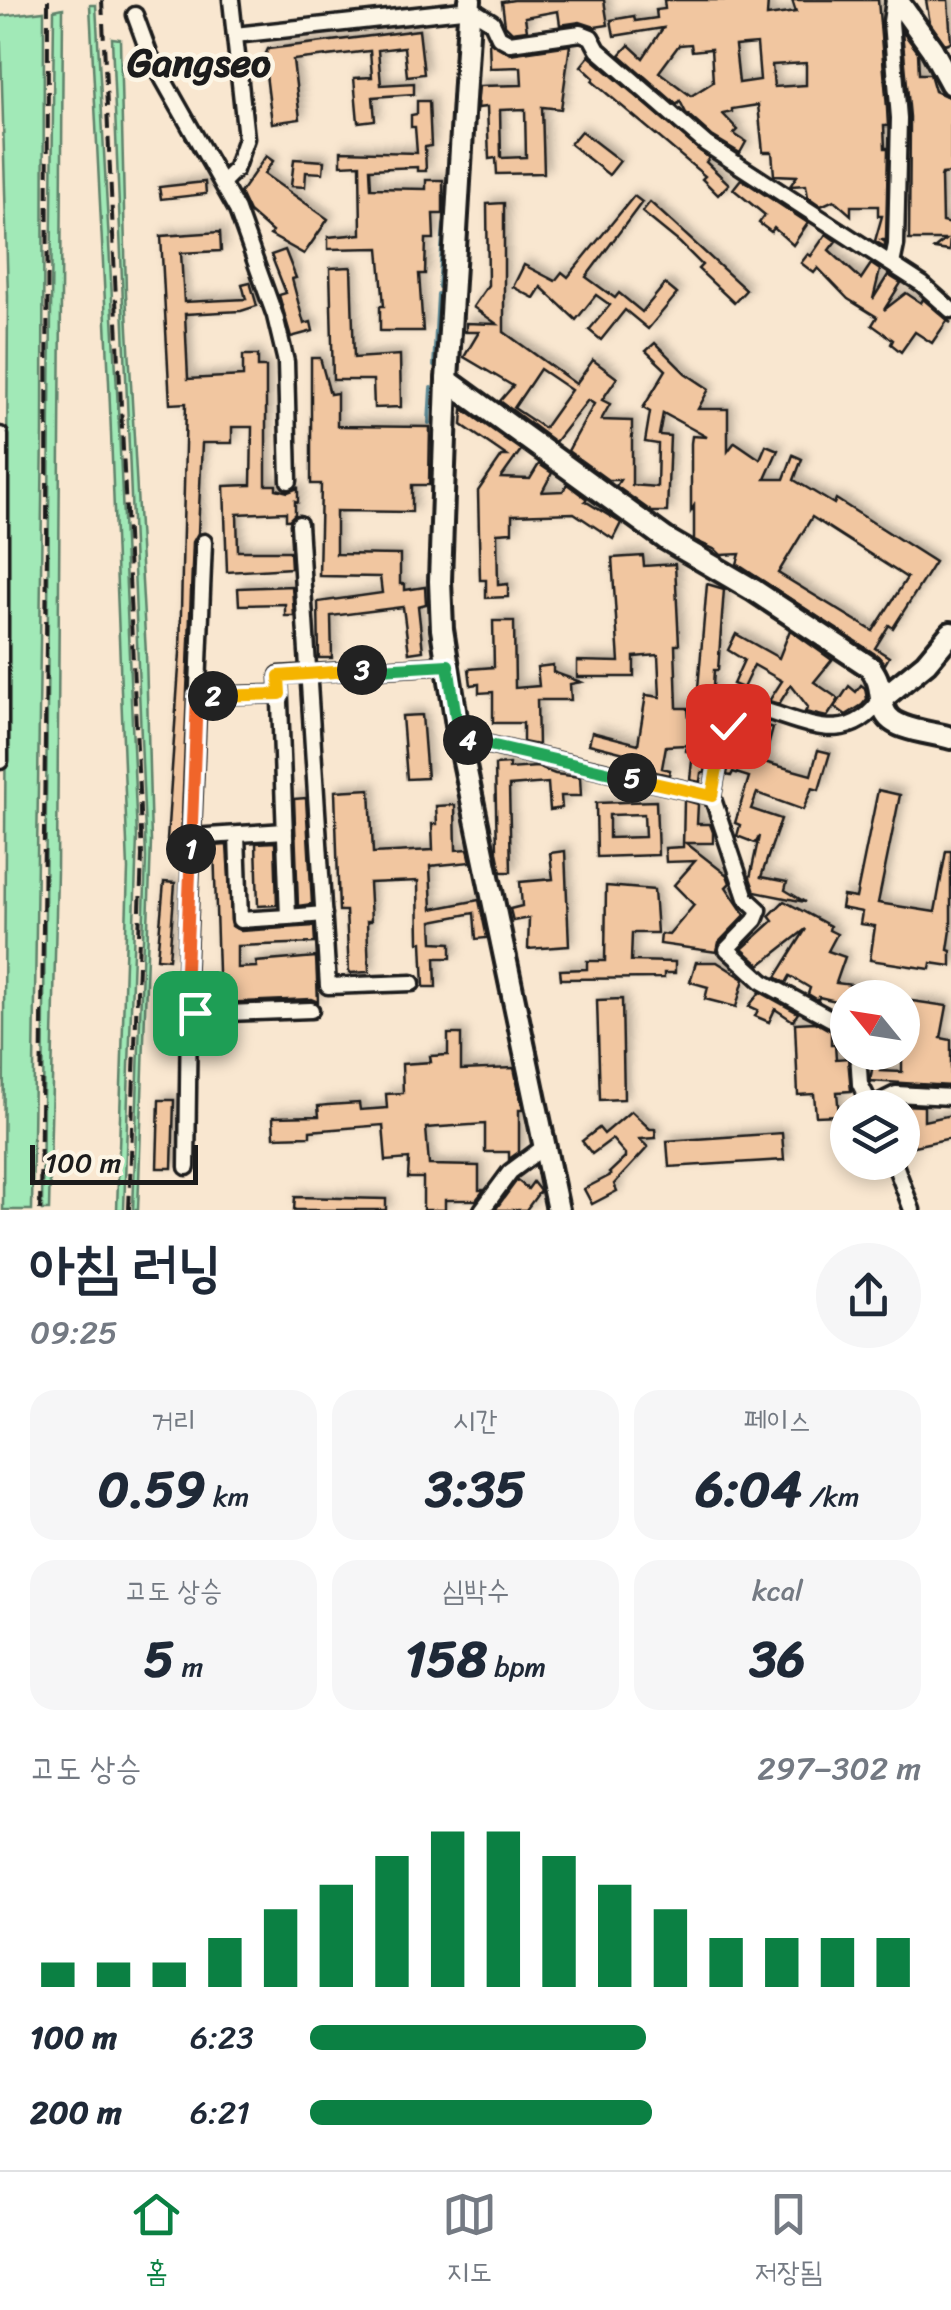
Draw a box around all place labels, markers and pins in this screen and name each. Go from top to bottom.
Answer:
pin: 3 [337,645,387,695]
pin: 2 [188,671,238,721]
pin [686,684,771,769]
pin: 4 [443,715,493,765]
pin: 5 [607,753,657,803]
pin: 1 [166,824,216,874]
pin [153,971,238,1056]

